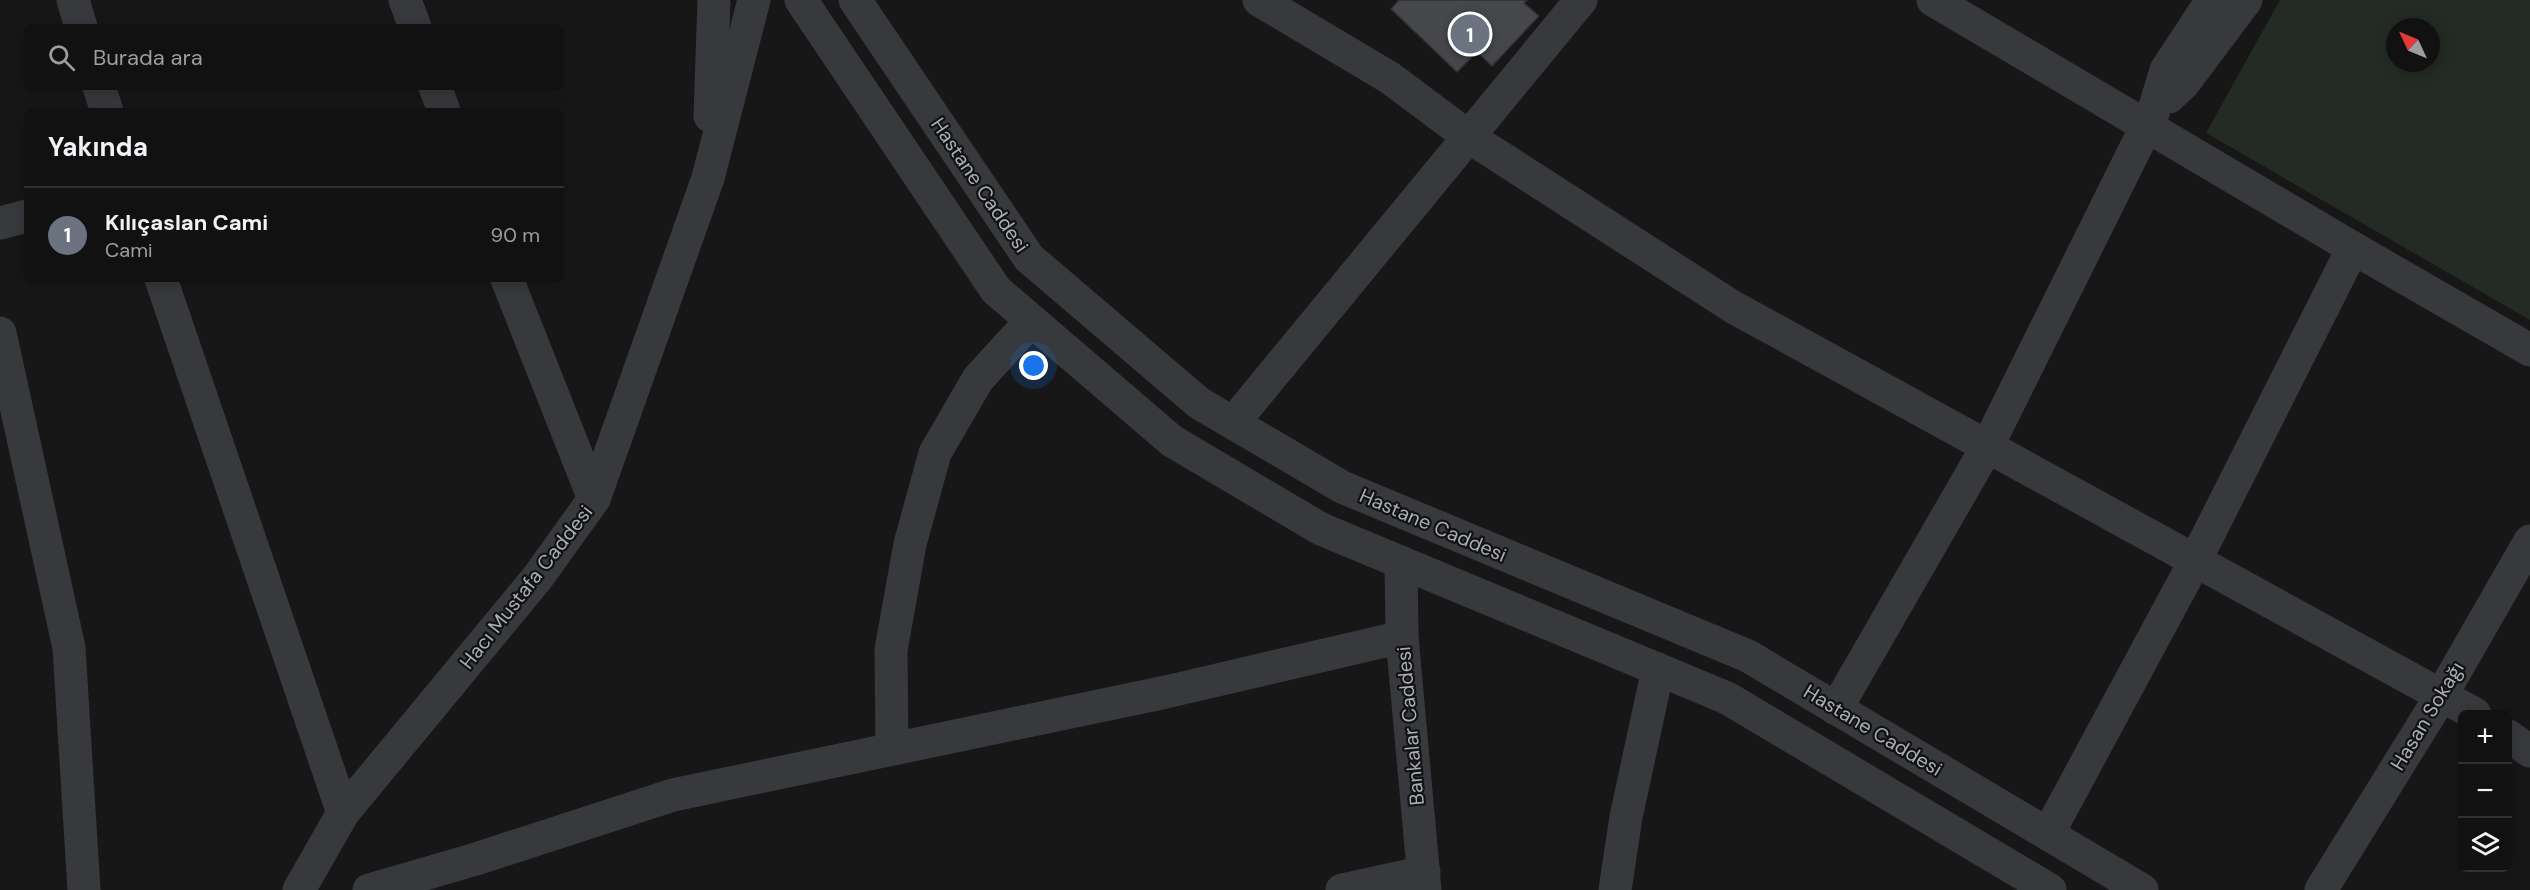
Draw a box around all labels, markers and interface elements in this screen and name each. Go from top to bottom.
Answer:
pin: 1 [1450,12,1490,57]
north arrow [2386,18,2440,72]
search box [24,24,564,90]
icon: search [45,41,78,74]
text: Burada ara [93,43,203,72]
street label: Hastane Caddesi [925,113,1035,257]
text: Yakında [48,130,148,164]
text: Kılıçaslan Cami [105,208,268,237]
text: 1 [64,222,71,248]
text: 90 m [491,222,540,248]
text: Cami [105,237,153,263]
your location [1019,351,1048,380]
street label: Hastane Caddesi [1356,482,1510,568]
street label: Hacı Mustafa Caddesi [454,500,598,674]
street label: Bankalar Caddesi [1390,645,1430,807]
street label: Hasan Sokağı [2384,657,2470,775]
street label: Hastane Caddesi [1799,678,1947,782]
map controls [2458,710,2512,872]
button: + [2458,710,2512,764]
button: − [2458,764,2512,818]
button: layers [2458,818,2512,872]

